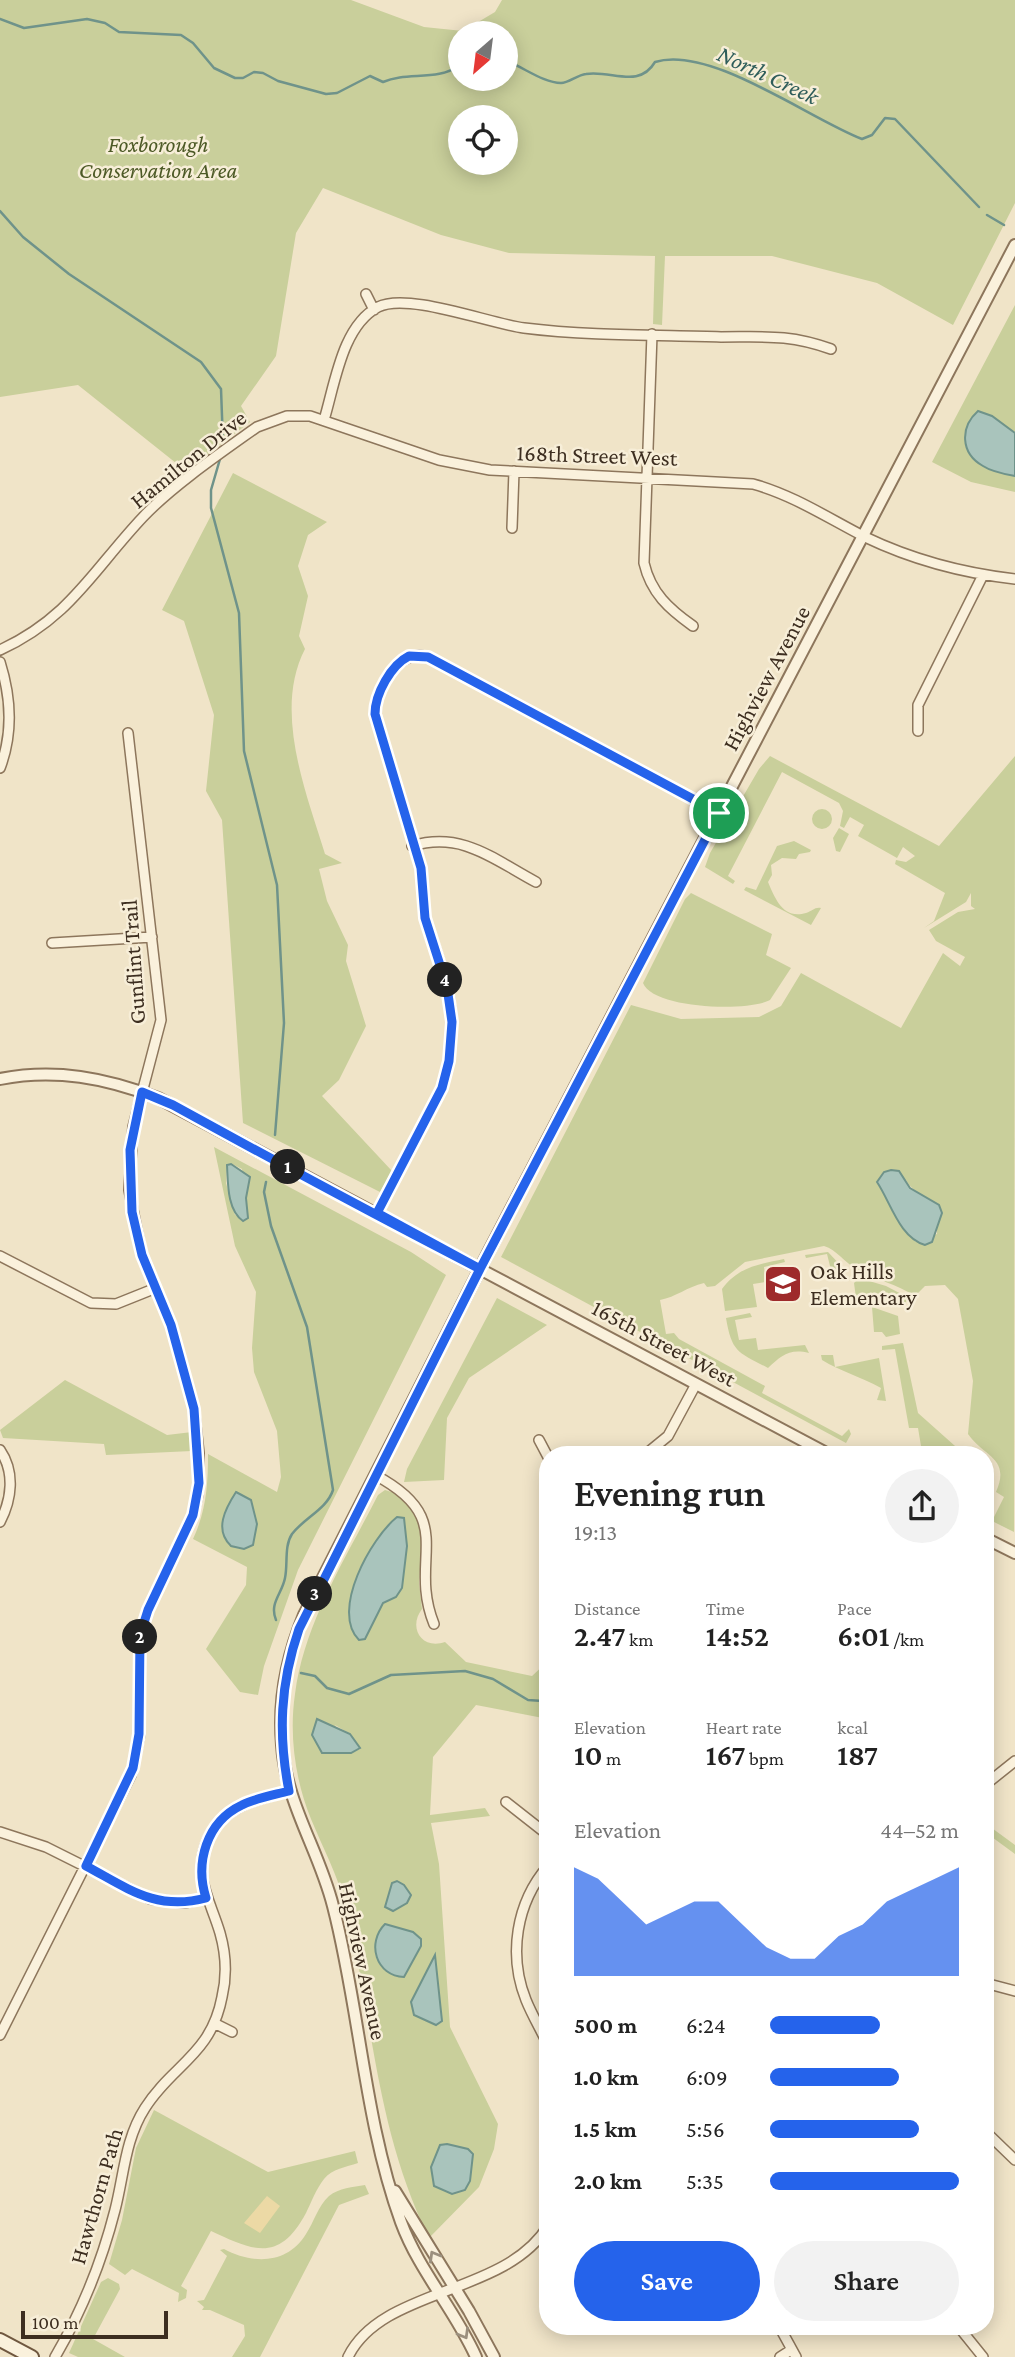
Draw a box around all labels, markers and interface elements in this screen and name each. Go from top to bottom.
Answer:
north arrow [448,21,518,91]
map controls [448,21,518,175]
water label: North Creek [714,39,824,110]
button: locate [448,105,518,175]
park label: Foxborough Conservation Area [79,131,237,183]
street label: Hamilton Drive [125,404,251,514]
street label: 168th Street West [516,439,678,471]
street label: Highview Avenue [717,601,815,755]
pin [689,783,749,843]
icon: arrive [700,794,738,832]
street label: Gunflint Trail [116,899,150,1025]
pin: 4 [428,962,462,998]
text: 4 [439,969,450,990]
pin: 1 [270,1150,306,1184]
text: 1 [284,1156,291,1177]
place label: Oak Hills Elementary [810,1258,917,1310]
school or university icon: Oak Hills Elementary [762,1263,804,1305]
street label: 165th Street West [588,1294,741,1392]
button: share [885,1469,959,1543]
text: Evening run [574,1472,765,1514]
text: 19:13 [574,1519,617,1545]
pin: 3 [298,1576,332,1612]
text: 3 [310,1583,319,1604]
text: Distance [574,1598,640,1619]
text: Time [706,1598,745,1619]
text: Pace [837,1598,872,1619]
text: 2.47 [574,1619,626,1652]
text: 14:52 [706,1619,769,1652]
text: 6:01 [837,1619,890,1652]
pin: 2 [122,1620,158,1654]
text: 2 [135,1626,144,1647]
text: km [626,1629,653,1650]
text: /km [890,1629,924,1650]
text: Elevation [574,1717,646,1738]
text: Heart rate [706,1717,782,1738]
text: kcal [837,1717,868,1738]
text: 10 [574,1738,602,1771]
text: 167 [706,1738,745,1771]
text: 187 [837,1738,878,1771]
text: m [602,1748,621,1769]
text: bpm [745,1748,784,1769]
text: Elevation [574,1817,661,1843]
text: 44–52 m [880,1817,959,1843]
street label: Highview Avenue [334,1880,392,2042]
text: 500 m [574,2012,637,2038]
text: 6:24 [686,2012,726,2038]
text: 1.0 km [574,2064,639,2090]
text: 6:09 [686,2064,728,2090]
text: 1.5 km [574,2116,637,2142]
text: 5:56 [686,2116,725,2142]
street label: Hawthorn Path [64,2125,128,2267]
text: 2.0 km [574,2168,642,2194]
text: 5:35 [686,2168,724,2194]
button: Save [574,2241,760,2321]
button: Share [774,2241,959,2321]
one-way arrow [429,2251,442,2263]
scale bar [21,2308,168,2340]
text: 100 m [32,2312,79,2333]
one-way arrow [456,2327,469,2339]

